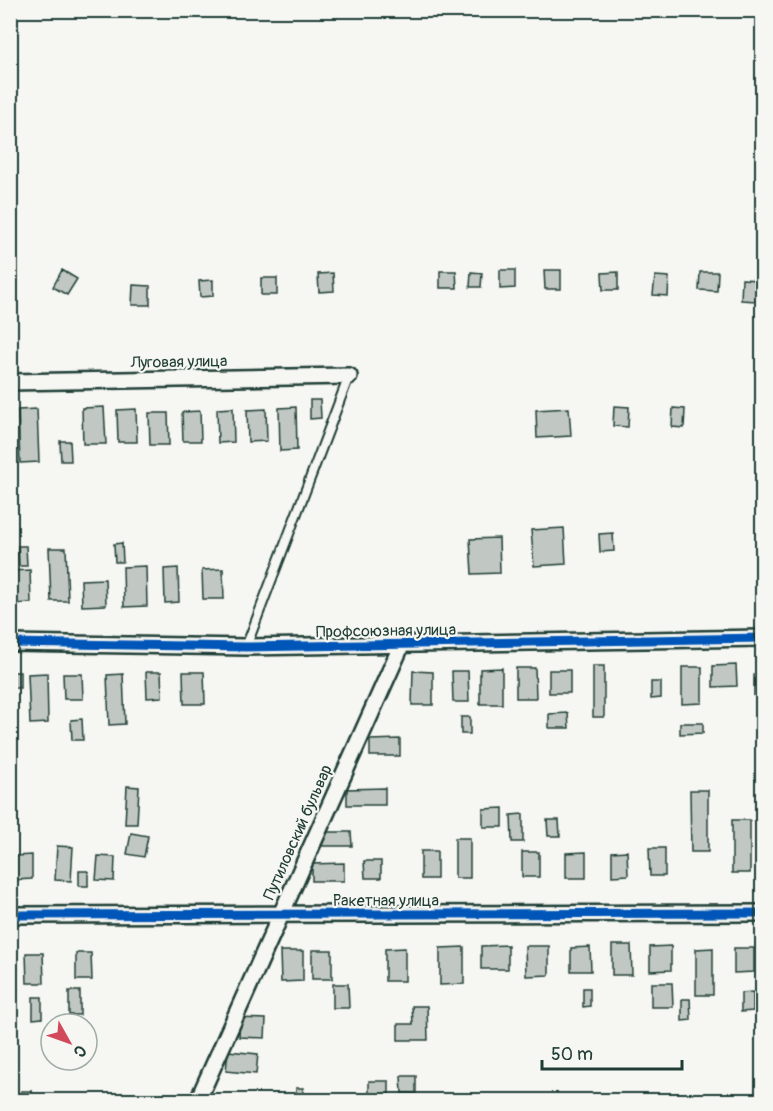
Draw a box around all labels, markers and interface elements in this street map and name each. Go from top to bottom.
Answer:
street label: Луговая улица [130,351,227,373]
street label: Профсоюзная улица [316,620,456,642]
street label: Путиловский бульвар [259,762,337,903]
street label: Ракетная улица [333,891,439,911]
north arrow [39,1012,99,1072]
scale bar [542,1033,682,1071]
text: С [69,1041,91,1061]
text: 50 m [551,1043,593,1066]

